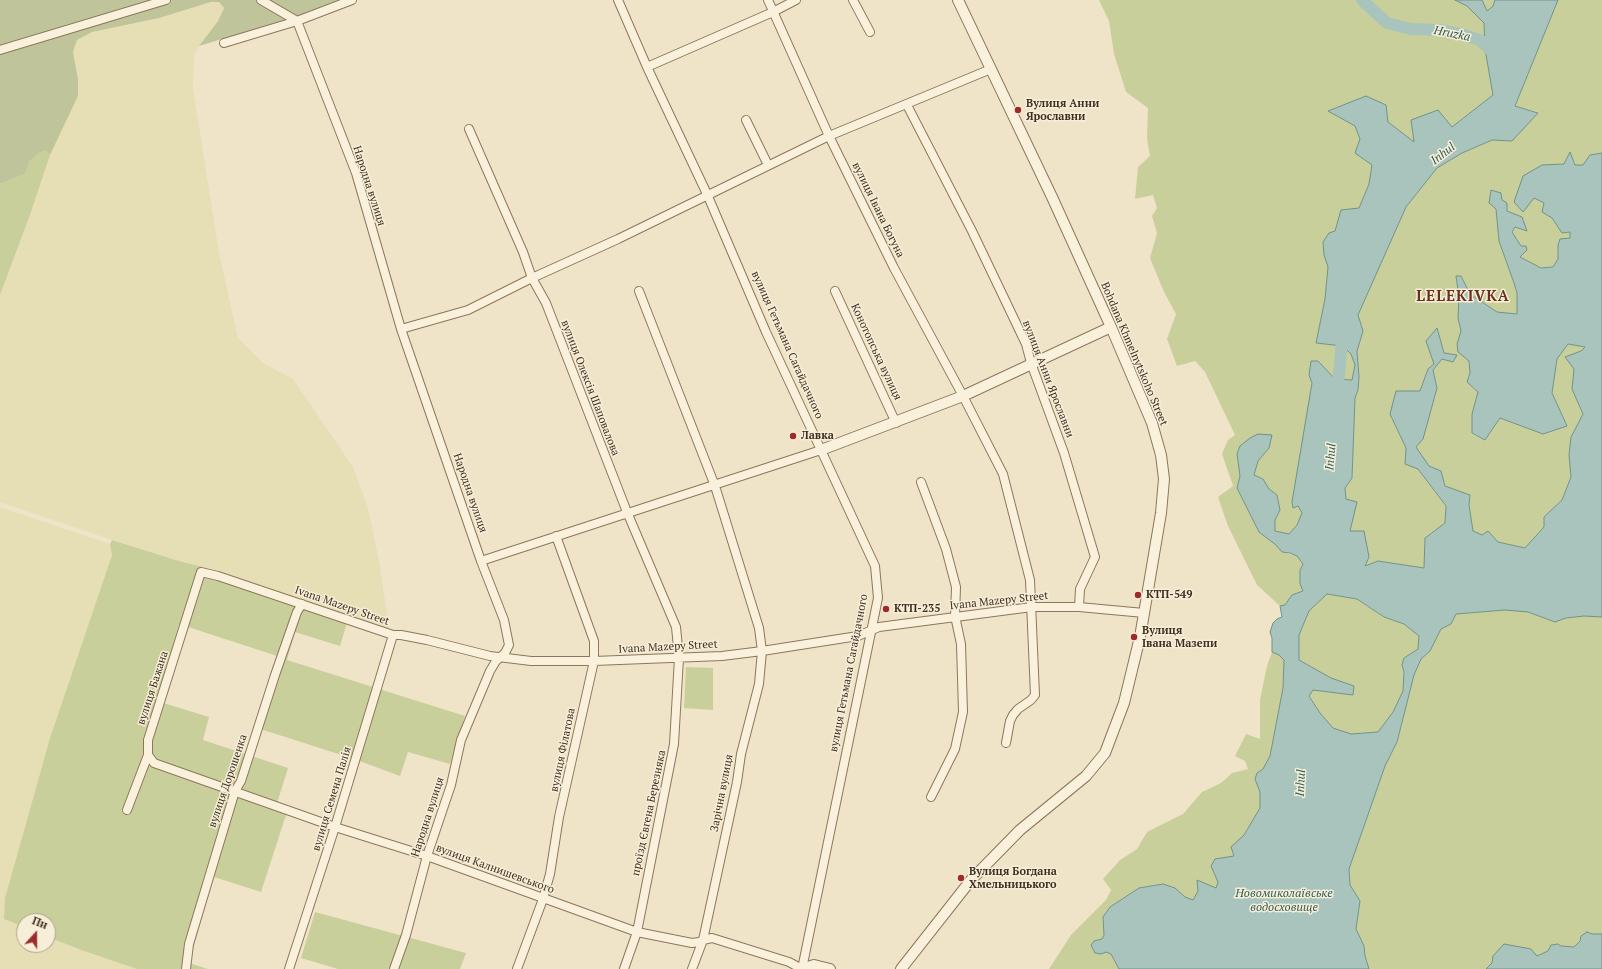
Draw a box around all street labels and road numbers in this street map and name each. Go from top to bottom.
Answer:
street label: Народна вулиця [350,144,388,228]
street label: вулиця Івана Богуна [849,160,907,260]
street label: вулиця Гетьмана Сагайдачного [748,269,826,421]
street label: Bohdana Khmelnytskoho Street [1098,280,1170,428]
street label: Конотопська вулиця [848,302,904,402]
street label: вулиця Олексія Шаповалова [558,318,622,458]
street label: вулиця Анни Ярославни [1020,319,1076,439]
street label: Народна вулиця [450,451,490,535]
street label: Ivana Mazepy Street [293,584,391,628]
street label: Ivana Mazepy Street [949,589,1049,613]
street label: вулиця Гетьмана Сагайдачного [827,593,871,753]
street label: Ivana Mazepy Street [618,638,718,656]
street label: вулиця Бажана [135,649,171,727]
street label: вулиця Філатова [548,707,578,793]
street label: вулиця Дорошенка [206,733,250,829]
street label: вулиця Семена Палія [310,745,354,853]
street label: проїзд Євгена Березняка [629,749,669,877]
street label: Зарічна вулиця [708,753,736,833]
street label: Народна вулиця [409,775,447,859]
street label: вулиця Калнишевського [434,841,556,897]

